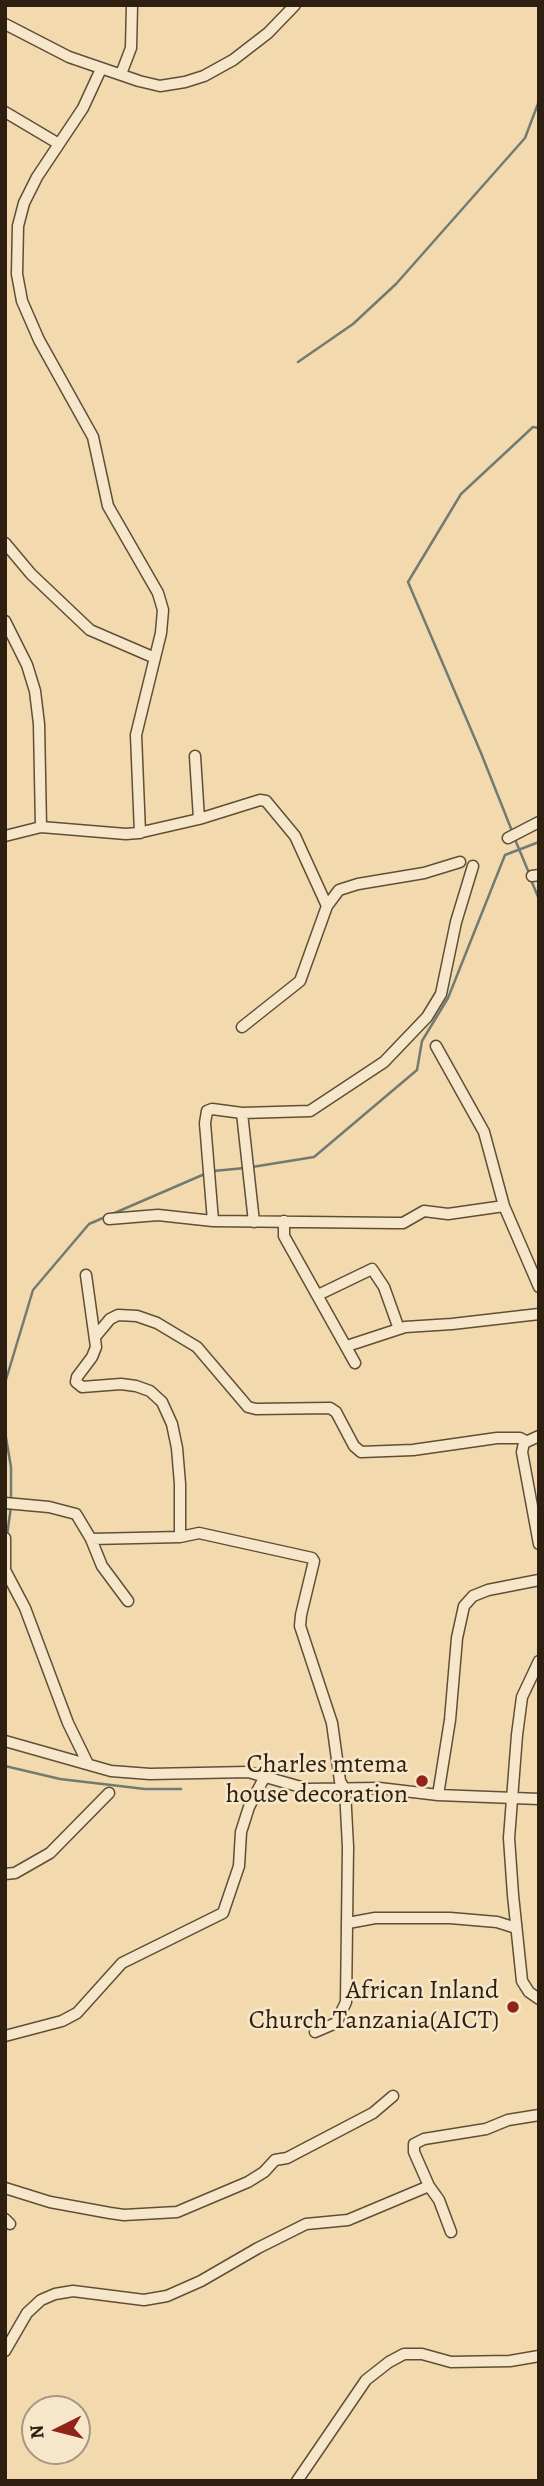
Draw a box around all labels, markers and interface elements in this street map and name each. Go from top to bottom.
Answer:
place label: Charles mtema house decoration [226,1750,408,1812]
marker: Charles mtema house decoration [414,1773,430,1789]
place label: African Inland Church Tanzania(AICT) [249,1976,499,2038]
marker: African Inland Church Tanzania(AICT) [505,1999,521,2015]
north arrow [21,2395,91,2465]
text: N [23,2424,51,2440]

